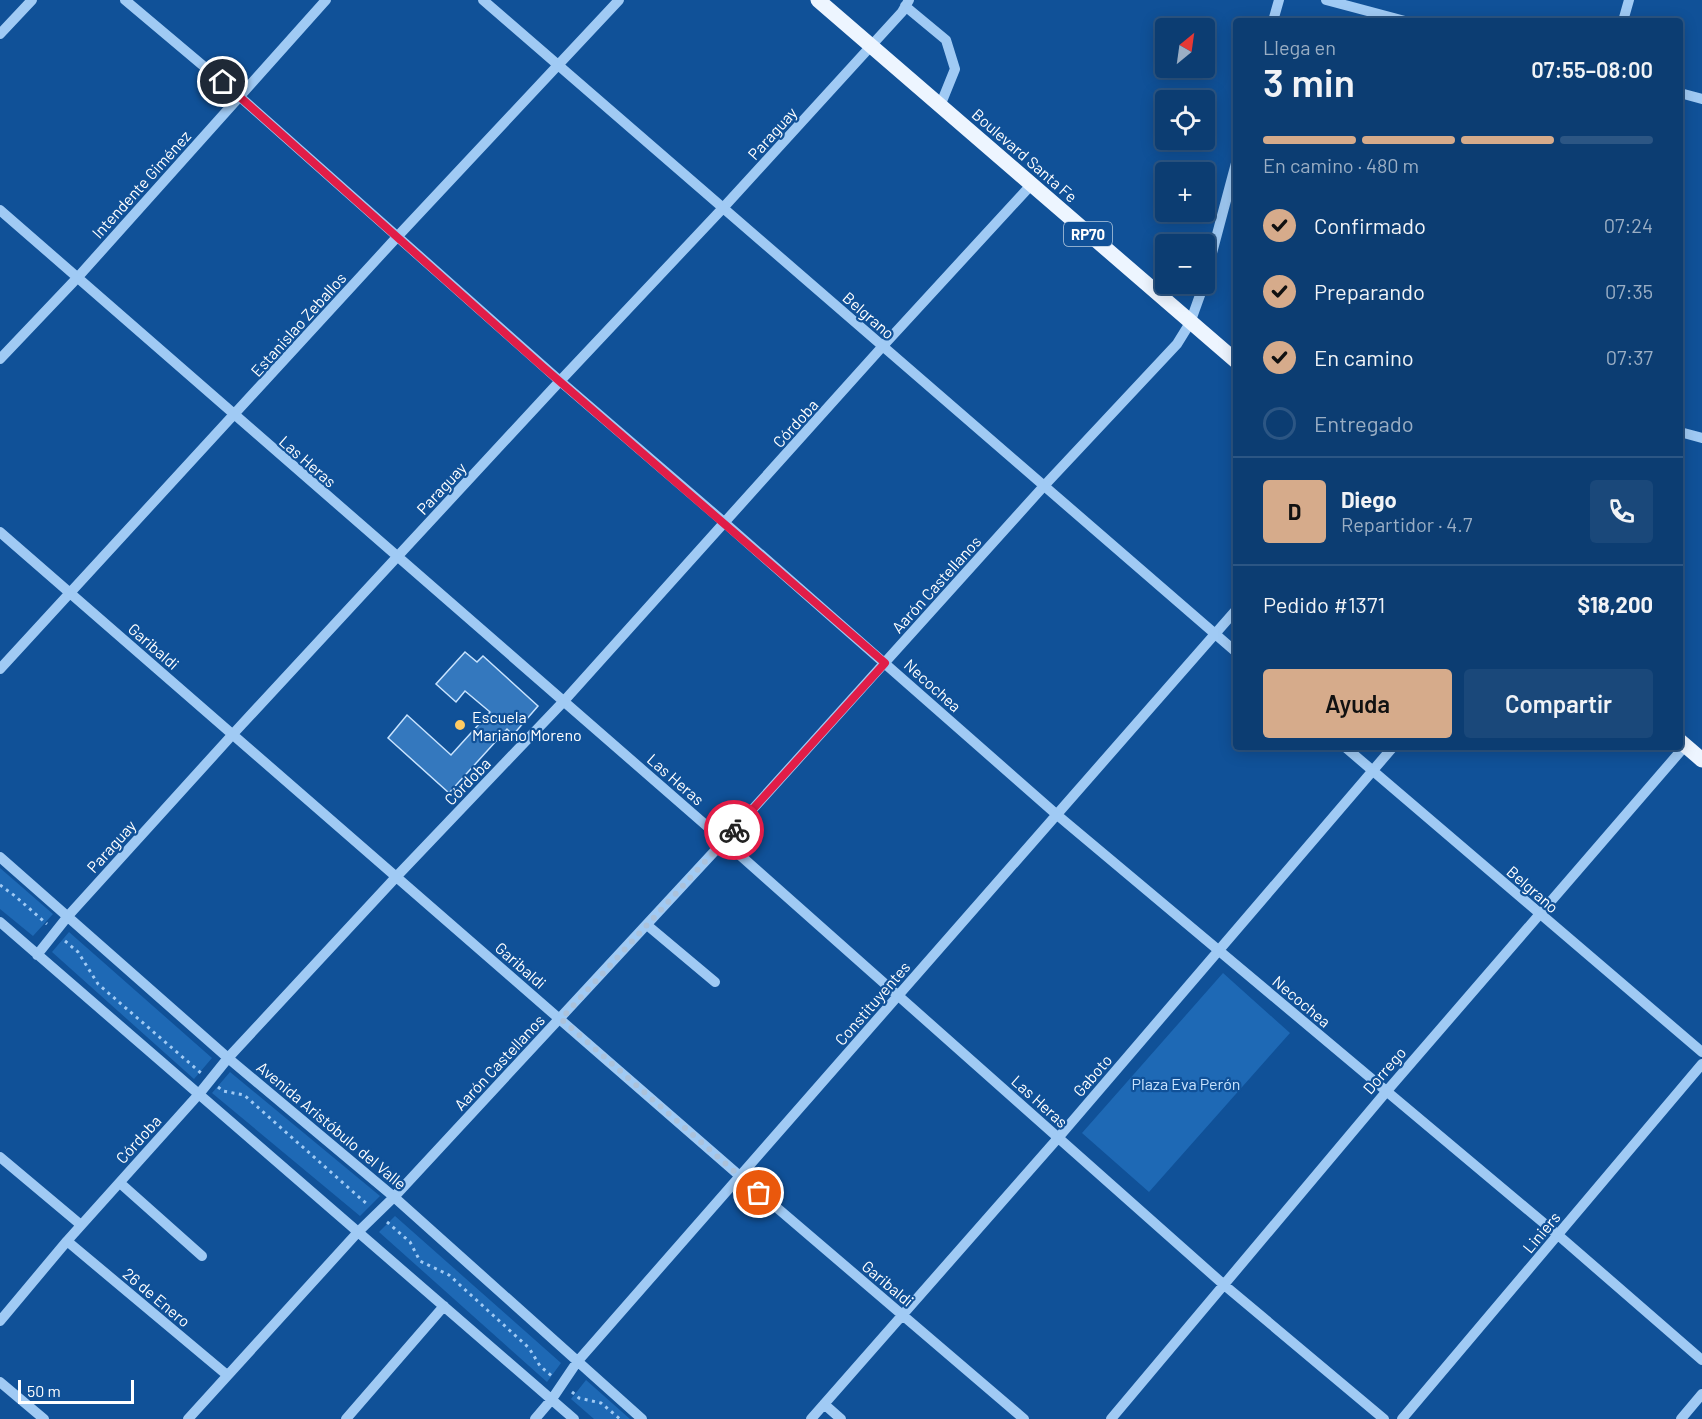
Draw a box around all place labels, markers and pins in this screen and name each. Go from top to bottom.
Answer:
pin [197,56,248,107]
place label: Escuela Mariano Moreno [472,707,582,744]
marker: Escuela Mariano Moreno [453,718,467,732]
pin [733,1167,784,1218]

